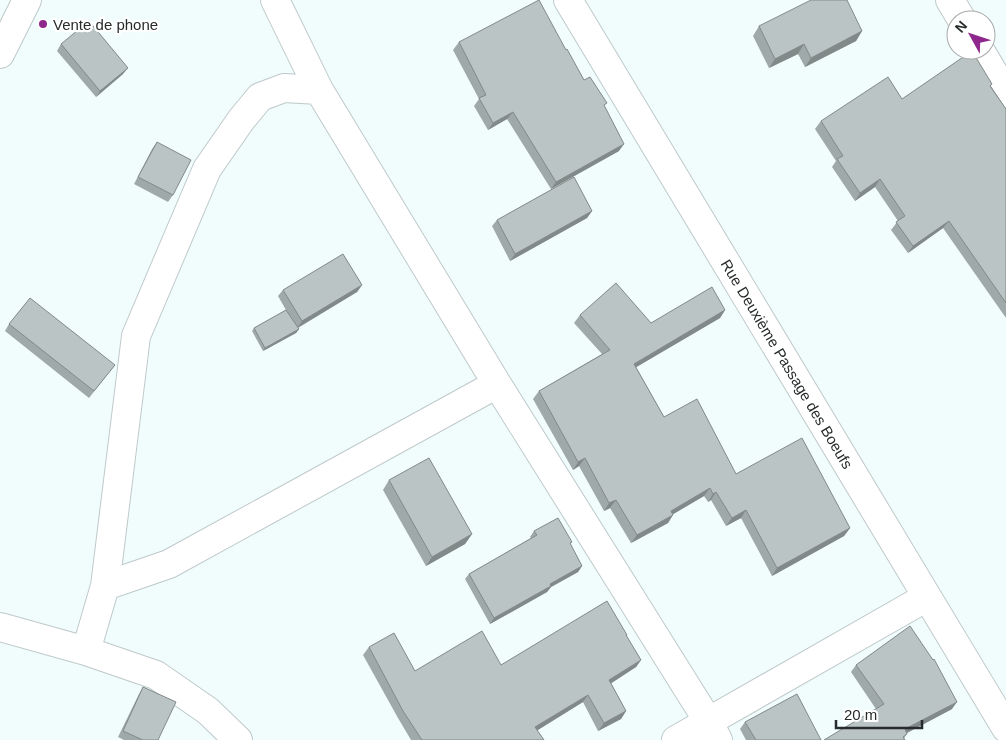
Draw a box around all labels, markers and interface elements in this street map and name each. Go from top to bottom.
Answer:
north arrow [946,10,996,60]
place label: Vente de phone [53,16,158,33]
marker: Vente de phone [37,18,49,30]
text: N [952,18,970,36]
street label: Rue Deuxième Passage des Boeufs [718,256,856,472]
scale bar [836,698,922,730]
text: 20 m [844,706,877,723]

